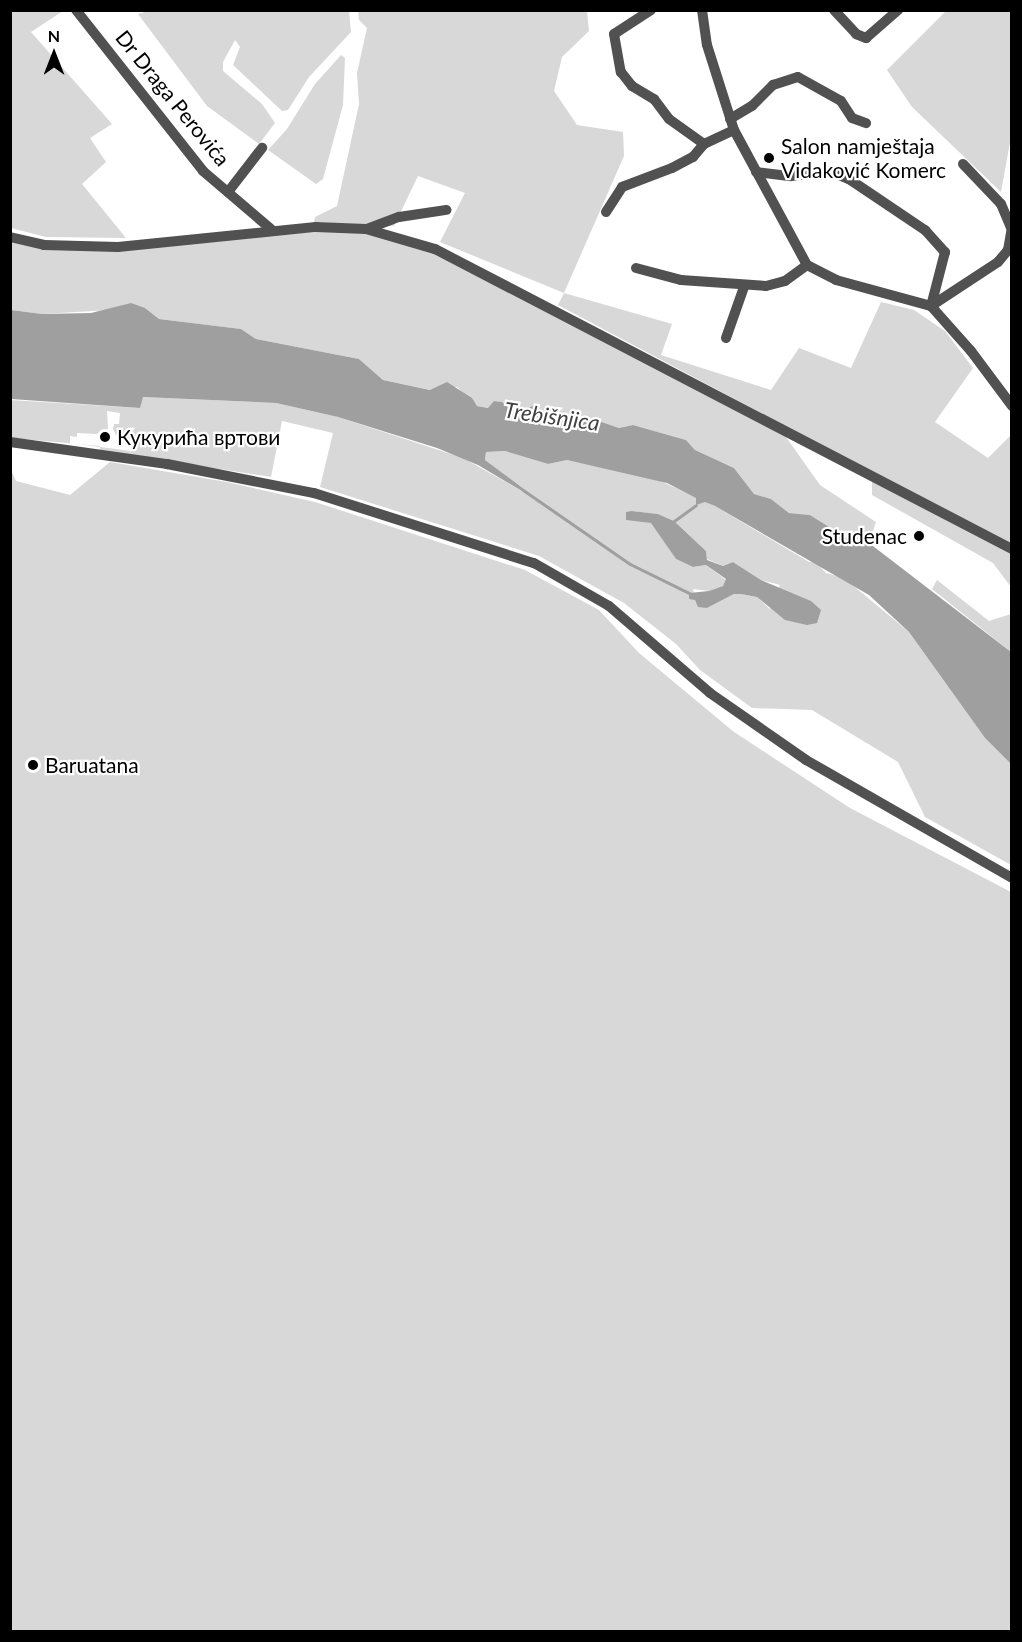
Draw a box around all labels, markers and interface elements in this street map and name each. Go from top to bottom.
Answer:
north arrow [24,24,84,84]
street label: Dr Draga Perovića [111,25,235,171]
text: N [48,26,60,45]
place label: Salon namještaja Vidaković Komerc [781,133,946,183]
marker: Salon namještaja Vidaković Komerc [762,151,776,165]
water label: Trebišnjica [503,396,601,436]
place label: Кукурића вртови [117,424,280,450]
marker: Кукурића вртови [98,430,112,444]
place label: Studenac [822,523,907,549]
marker: Studenac [912,529,926,543]
place label: Baruatana [45,752,139,778]
marker: Baruatana [26,758,40,772]

